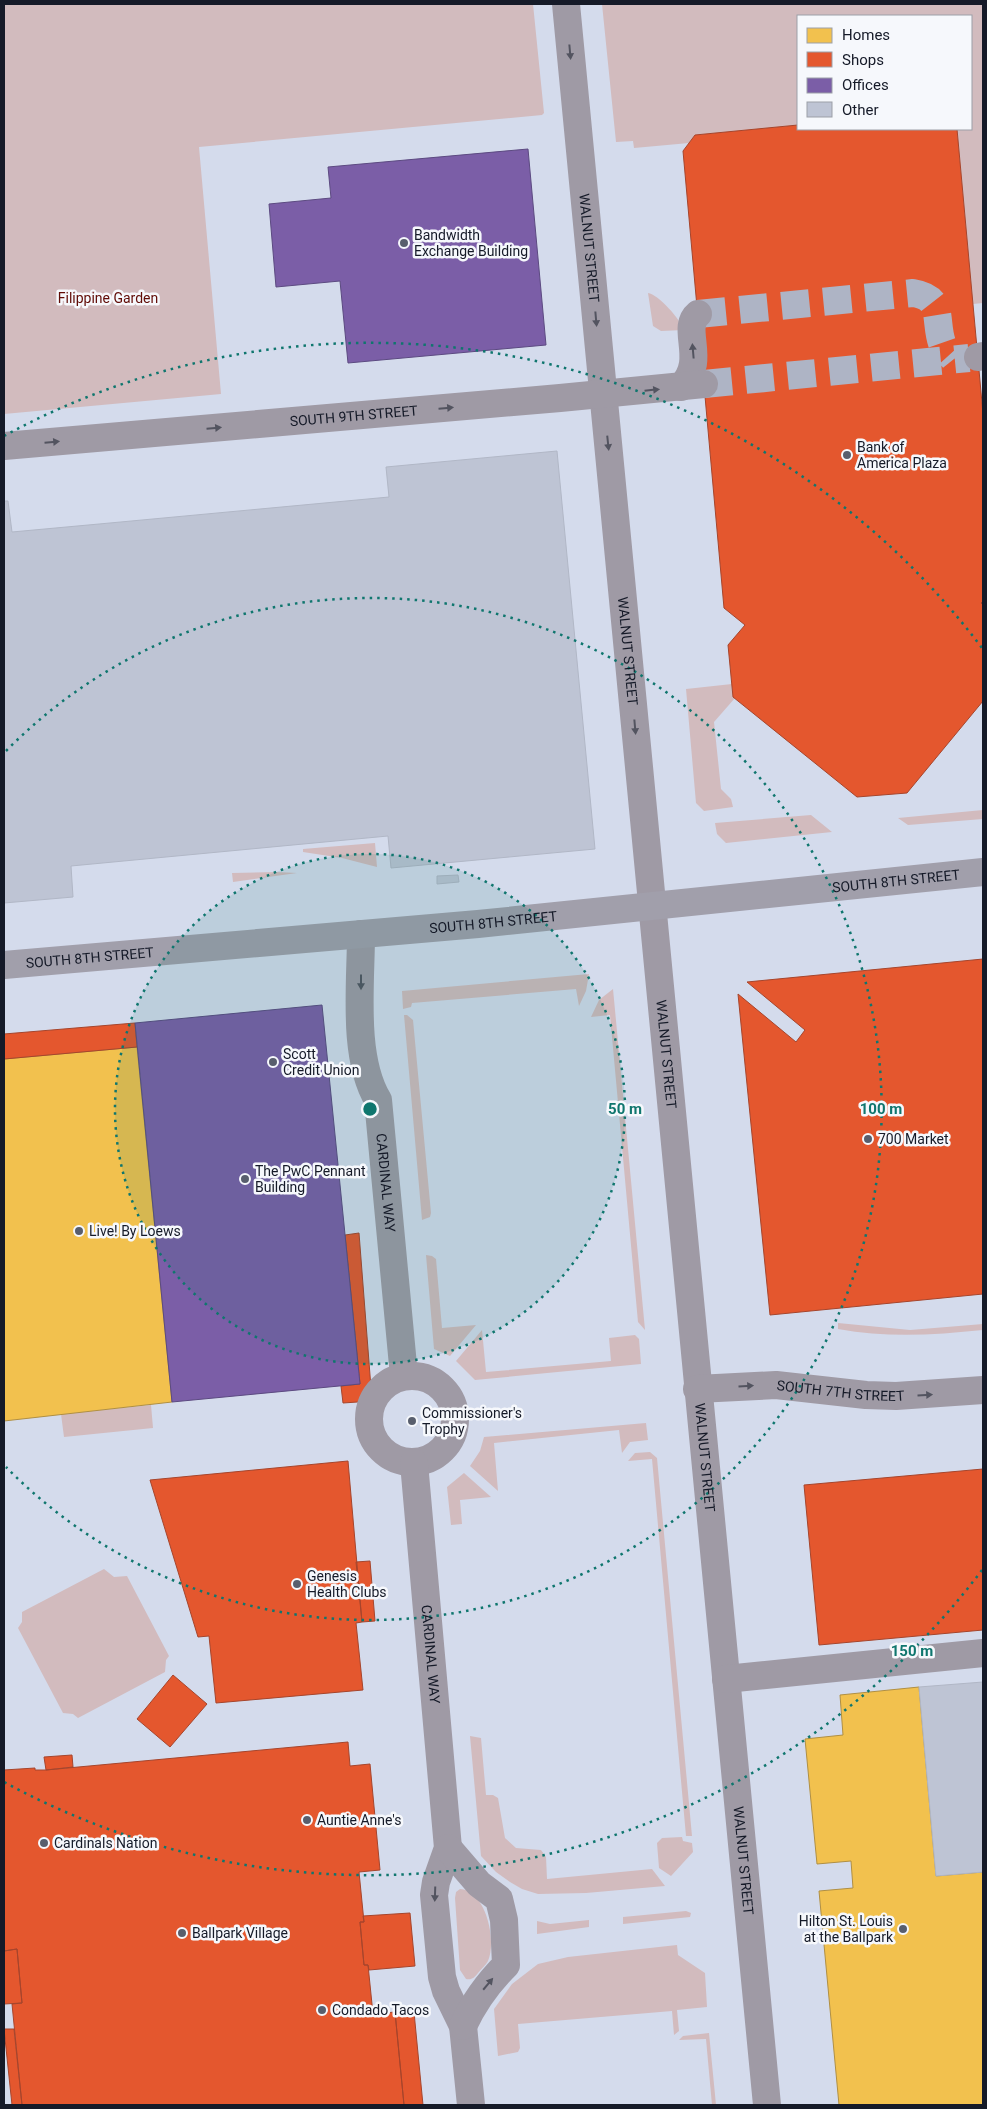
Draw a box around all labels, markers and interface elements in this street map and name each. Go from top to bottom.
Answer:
legend [797,15,972,130]
text: Homes [842,26,890,44]
one-way arrow [566,45,574,61]
text: Shops [842,51,884,69]
text: Offices [842,76,889,94]
text: Other [842,101,879,119]
street label: WALNUT STREET [576,193,603,304]
place label: Bandwidth Exchange Building [414,227,528,259]
marker: Bandwidth Exchange Building [398,237,410,249]
park label: Filippine Garden [58,290,158,306]
one-way arrow [592,311,600,327]
one-way arrow [689,343,697,359]
one-way arrow [644,385,660,393]
street label: SOUTH 9TH STREET [289,402,419,429]
one-way arrow [438,404,454,412]
one-way arrow [207,424,223,432]
one-way arrow [604,435,612,451]
one-way arrow [45,437,61,445]
place label: Bank of America Plaza [857,439,947,471]
marker: Bank of America Plaza [841,449,853,461]
street label: WALNUT STREET [615,596,641,707]
one-way arrow [631,719,639,735]
street label: SOUTH 8TH STREET [831,866,961,895]
street label: SOUTH 8TH STREET [429,908,558,936]
street label: SOUTH 8TH STREET [25,944,155,971]
one-way arrow [357,975,365,991]
street label: WALNUT STREET [653,999,680,1110]
place label: Scott Credit Union [283,1046,359,1078]
marker: Scott Credit Union [267,1056,279,1068]
centre of rings [361,1100,379,1118]
text: 50 m [608,1100,642,1118]
text: 100 m [860,1100,902,1118]
place label: 700 Market [878,1131,949,1147]
street label: CARDINAL WAY [373,1133,398,1233]
marker: 700 Market [862,1133,874,1145]
place label: The PwC Pennant Building [255,1163,366,1195]
marker: The PwC Pennant Building [239,1173,251,1185]
place label: Live! By Loews [89,1223,181,1239]
marker: Live! By Loews [73,1225,85,1237]
street label: SOUTH 7TH STREET [776,1377,906,1404]
one-way arrow [738,1382,754,1390]
one-way arrow [918,1391,934,1399]
street label: WALNUT STREET [692,1402,718,1513]
place label: Commissioner's Trophy [422,1405,522,1437]
marker: Commissioner's Trophy [406,1415,418,1427]
place label: Genesis Health Clubs [307,1568,387,1600]
marker: Genesis Health Clubs [291,1578,303,1590]
street label: CARDINAL WAY [419,1604,443,1705]
text: 150 m [891,1642,933,1660]
street label: WALNUT STREET [730,1805,757,1916]
place label: Auntie Anne's [317,1812,401,1828]
marker: Auntie Anne's [301,1814,313,1826]
place label: Cardinals Nation [54,1835,157,1851]
marker: Cardinals Nation [38,1837,50,1849]
one-way arrow [431,1887,439,1903]
place label: Hilton St. Louis at the Ballpark [799,1913,894,1945]
marker: Hilton St. Louis at the Ballpark [897,1923,909,1935]
place label: Ballpark Village [192,1925,288,1941]
marker: Ballpark Village [176,1927,188,1939]
one-way arrow [483,1978,494,1991]
place label: Condado Tacos [332,2002,429,2018]
marker: Condado Tacos [316,2004,328,2016]

